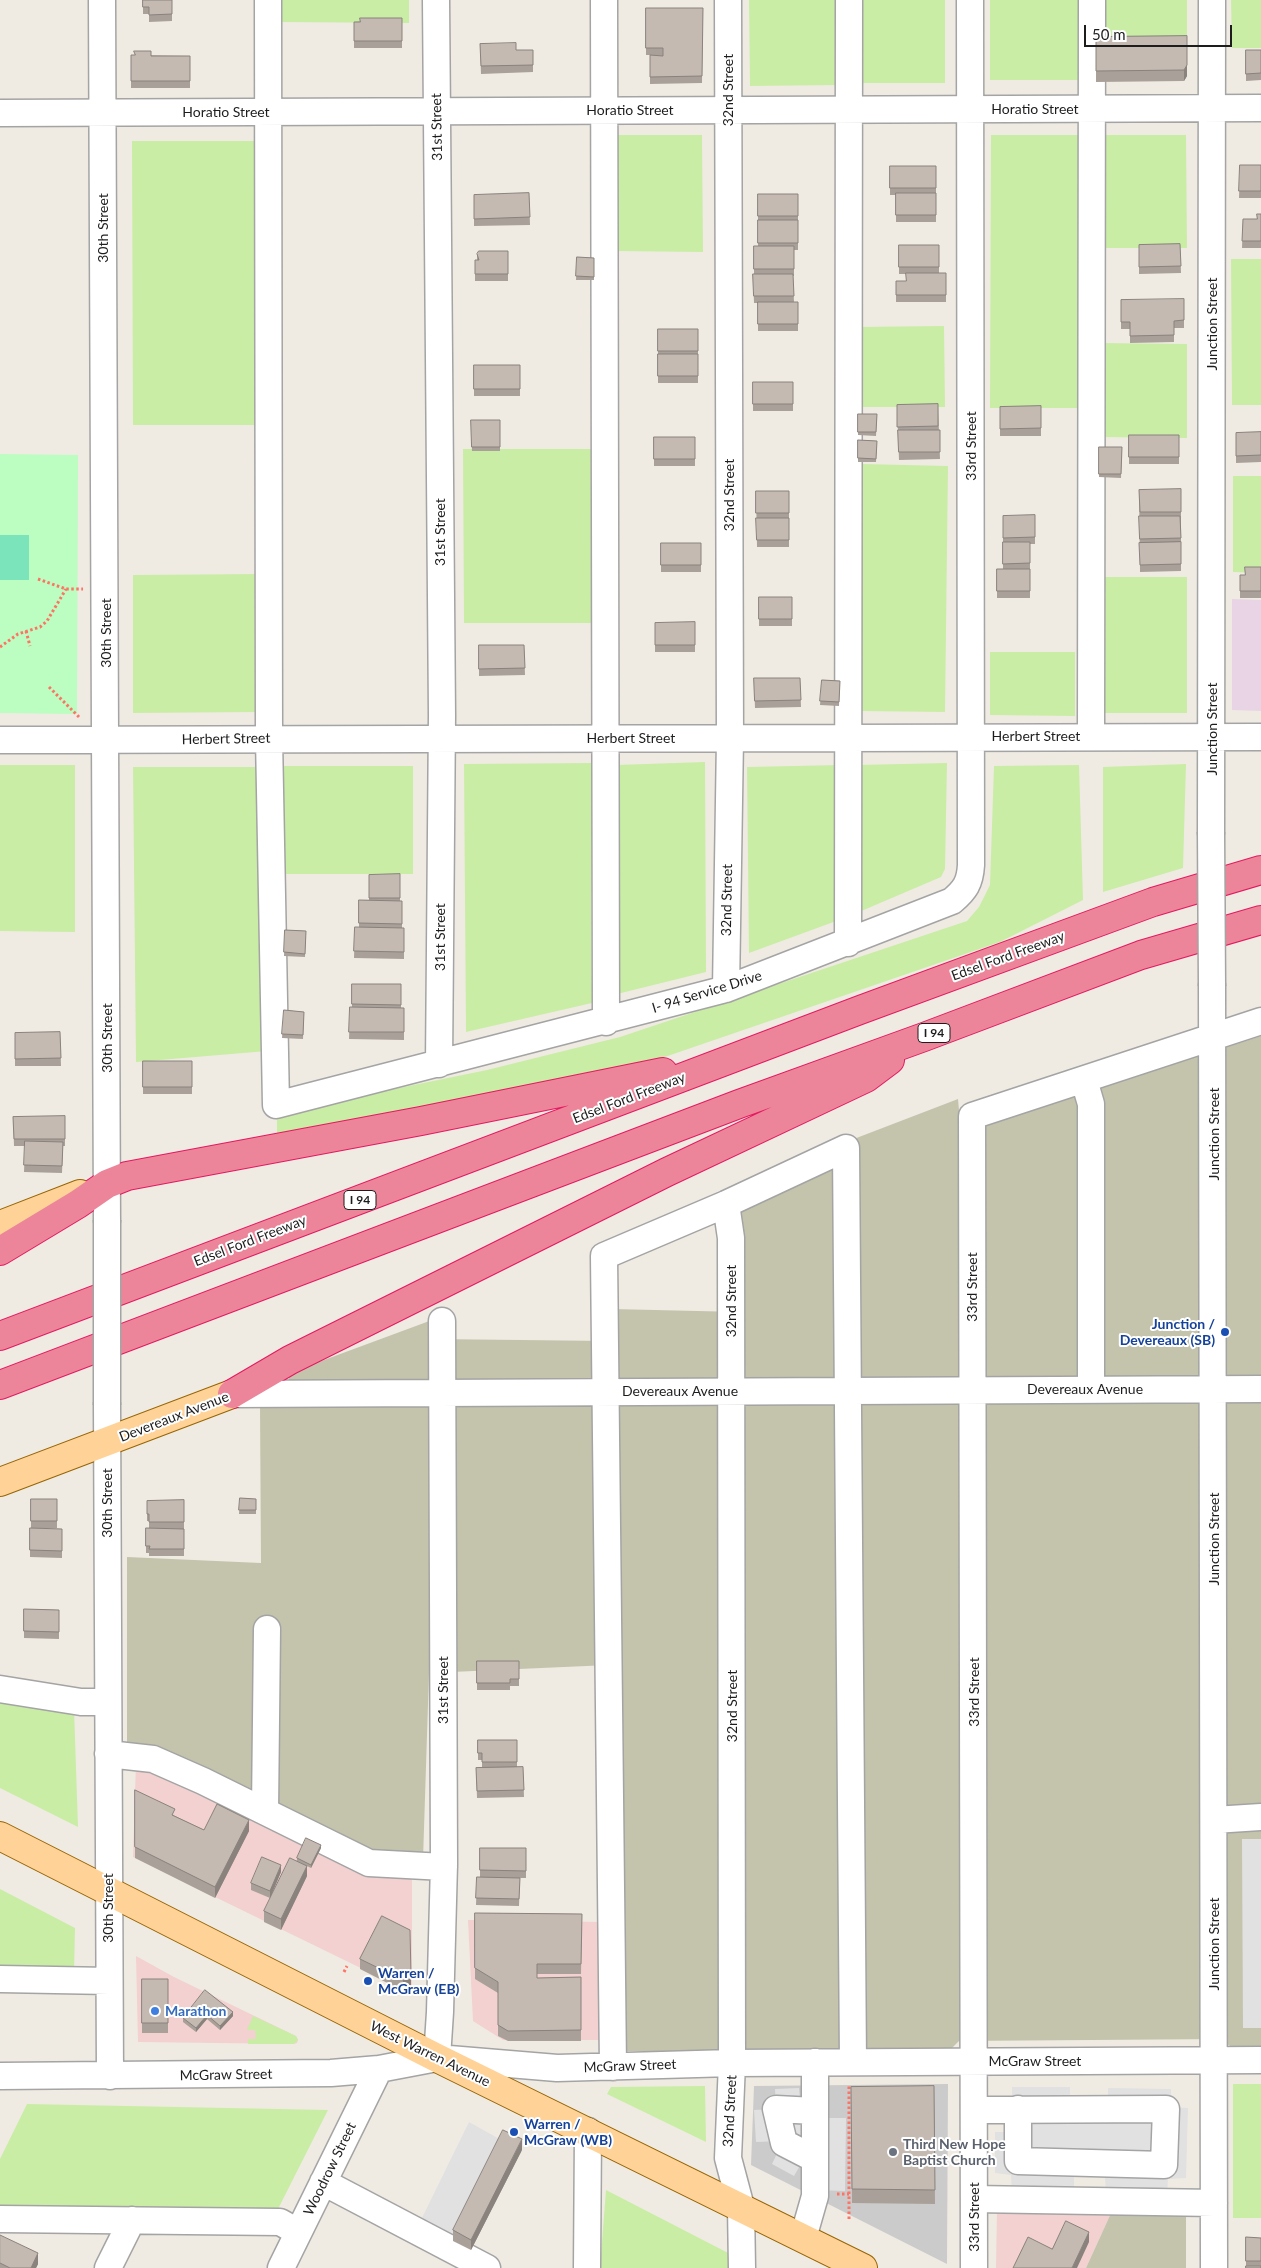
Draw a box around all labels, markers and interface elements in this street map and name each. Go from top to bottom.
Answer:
scale bar [1086,15,1234,47]
text: 50 m [1092,25,1126,43]
street label: 32nd Street [720,54,736,126]
street label: 31st Street [428,93,446,161]
street label: Horatio Street [991,101,1079,117]
street label: Horatio Street [586,102,674,118]
street label: Horatio Street [182,104,270,120]
street label: 30th Street [95,193,111,263]
street label: Junction Street [1204,278,1220,370]
street label: 33rd Street [963,411,979,481]
street label: 32nd Street [721,459,737,531]
street label: 31st Street [432,498,448,566]
street label: 30th Street [98,598,114,668]
street label: Junction Street [1204,683,1220,775]
street label: Herbert Street [992,728,1080,744]
street label: Herbert Street [181,730,271,748]
street label: Herbert Street [587,730,675,746]
street label: 32nd Street [718,864,736,936]
street label: 31st Street [432,903,448,971]
street label: Edsel Ford Freeway [949,928,1067,984]
street label: I- 94 Service Drive [650,967,764,1017]
street label: 30th Street [99,1003,115,1073]
road number: I 94 [918,1024,950,1042]
street label: Edsel Ford Freeway [570,1069,688,1127]
street label: Junction Street [1206,1088,1222,1180]
road number: I 94 [344,1190,376,1210]
street label: Edsel Ford Freeway [191,1212,309,1270]
street label: 33rd Street [964,1252,980,1322]
street label: 32nd Street [723,1265,739,1337]
place label: Junction / Devereaux (SB) [1120,1316,1215,1348]
marker: Junction / Devereaux (SB) [1219,1326,1231,1338]
street label: Devereaux Avenue [1027,1381,1143,1397]
street label: Devereaux Avenue [622,1383,738,1399]
street label: Devereaux Avenue [117,1388,231,1446]
street label: 30th Street [99,1468,115,1538]
street label: Junction Street [1206,1493,1222,1585]
street label: 31st Street [435,1656,451,1724]
street label: 33rd Street [966,1657,982,1727]
street label: 32nd Street [724,1670,740,1742]
street label: 30th Street [100,1873,116,1943]
street label: Junction Street [1206,1898,1222,1990]
place label: Warren / McGraw (EB) [378,1965,459,1998]
marker: Warren / McGraw (EB) [362,1975,374,1987]
place label: Marathon [165,2003,226,2019]
marker: Marathon [149,2005,161,2017]
street label: West Warren Avenue [367,2018,493,2090]
street label: McGraw Street [989,2053,1081,2069]
street label: McGraw Street [583,2056,677,2076]
street label: McGraw Street [179,2066,273,2084]
street label: 32nd Street [720,2074,740,2148]
place label: Warren / McGraw (WB) [524,2116,612,2148]
street label: Woodrow Street [300,2120,360,2218]
marker: Warren / McGraw (WB) [508,2126,520,2138]
place label: Third New Hope Baptist Church [903,2136,1006,2168]
marker: Third New Hope Baptist Church [887,2146,899,2158]
street label: 33rd Street [966,2182,982,2252]

